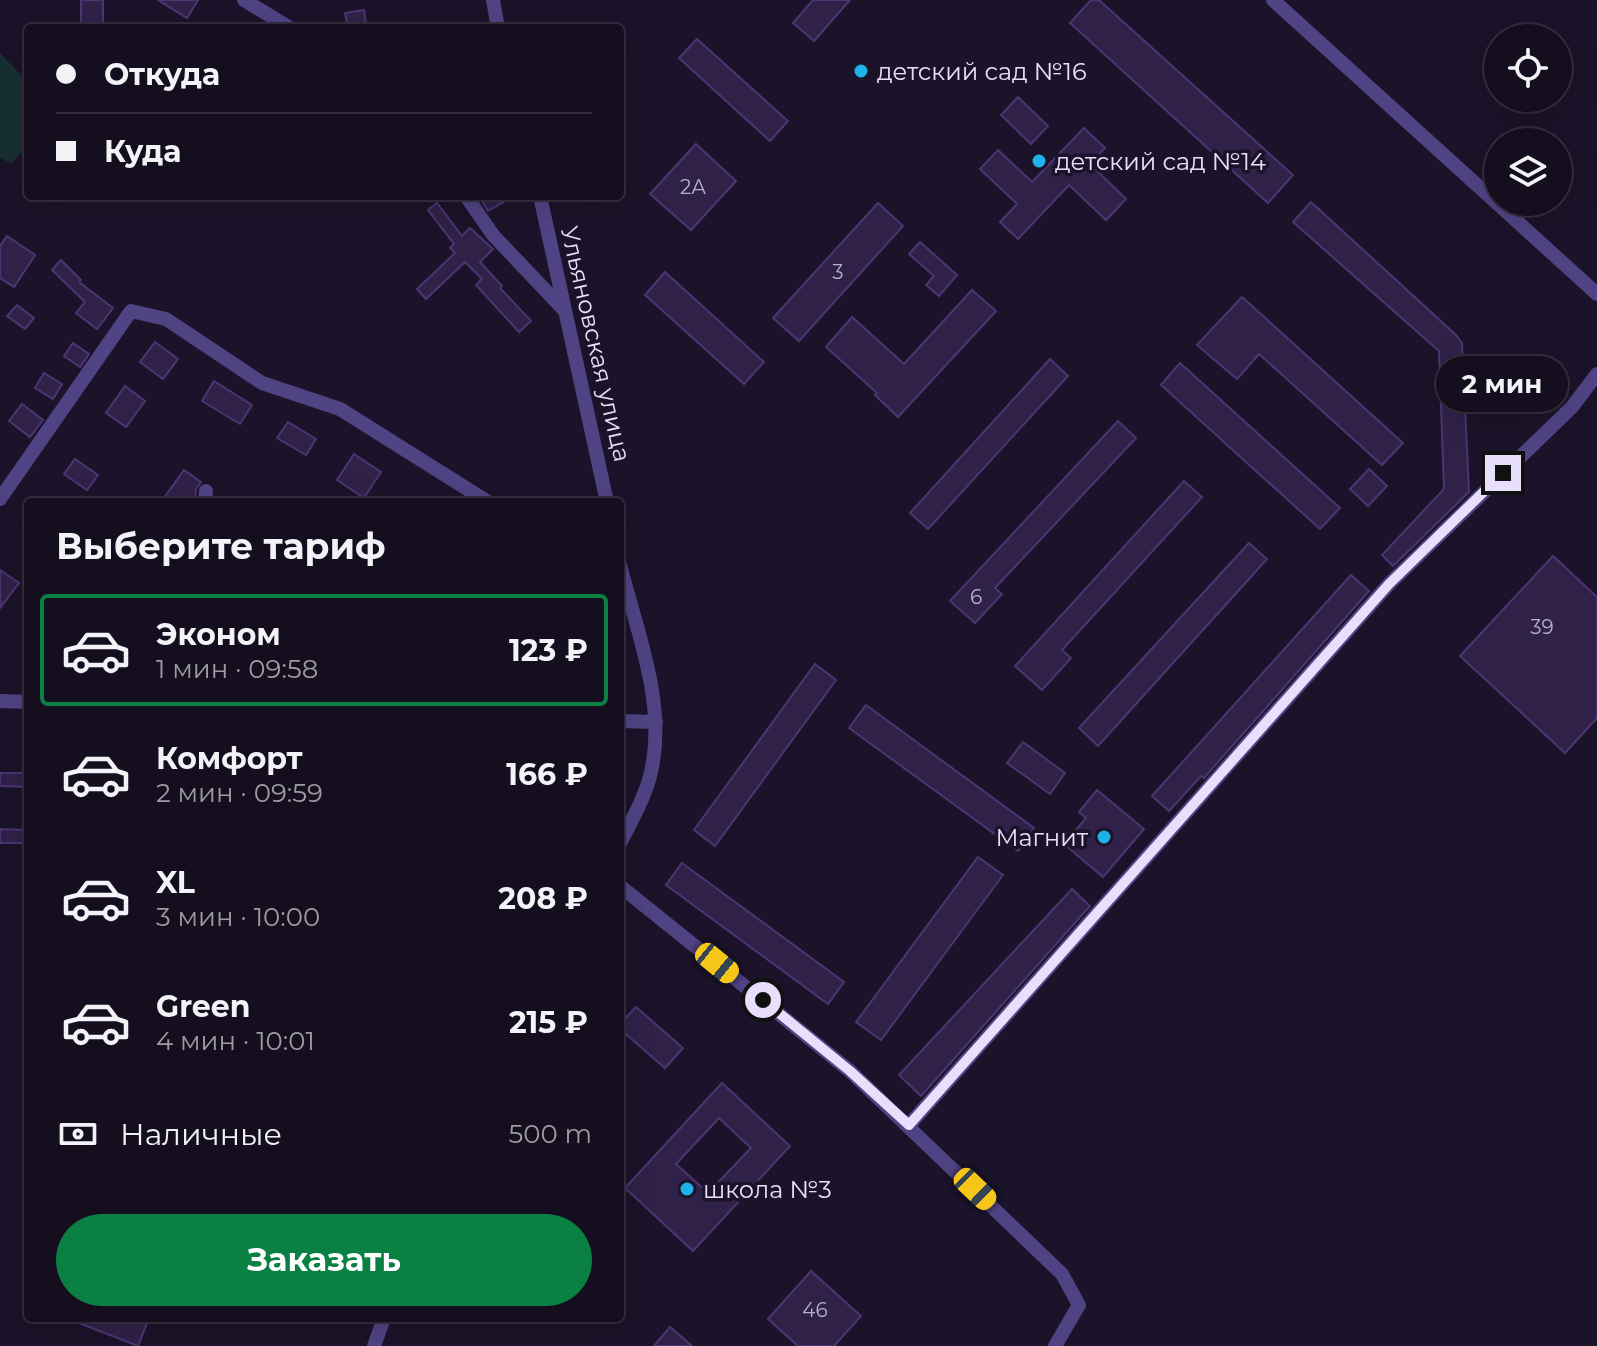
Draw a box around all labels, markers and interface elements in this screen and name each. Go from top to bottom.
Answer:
map controls [1484,24,1572,216]
button: locate [1484,24,1572,112]
text: Откуда [104,56,220,93]
place label: детский сад №16 [877,57,1087,86]
marker: детский сад №16 [852,62,870,80]
button: layers [1484,128,1572,216]
text: Куда [104,133,181,170]
place label: детский сад №14 [1055,147,1266,176]
marker: детский сад №14 [1030,152,1048,170]
house number: 2А [680,175,706,199]
street label: Ульяновская улица [555,223,637,465]
house number: 3 [832,260,844,284]
callout: 2 мин [1437,357,1569,413]
text: 2 мин [1462,368,1542,400]
route end [1485,455,1521,491]
text: Выберите тариф [56,524,386,568]
house number: 6 [970,585,982,609]
icon: car [60,614,132,686]
house number: 39 [1530,615,1554,639]
text: Эконом [156,616,281,653]
text: 123 ₽ [509,632,588,669]
text: 1 мин · 09:58 [156,653,318,685]
icon: car [60,738,132,810]
text: Комфорт [156,740,303,777]
text: 166 ₽ [506,756,588,793]
text: 2 мин · 09:59 [156,777,323,809]
place label: Магнит [995,823,1089,852]
marker: Магнит [1095,828,1113,846]
icon: car [60,862,132,934]
text: XL [156,864,195,901]
text: 208 ₽ [498,880,588,917]
text: 3 мин · 10:00 [156,901,320,933]
car [691,939,743,987]
route start [745,982,781,1018]
icon: car [60,986,132,1058]
text: Green [156,988,250,1025]
text: 215 ₽ [509,1004,588,1041]
text: 4 мин · 10:01 [156,1025,315,1057]
icon: cash [56,1112,100,1156]
text: Наличные [120,1116,282,1153]
text: 500 m [508,1118,592,1150]
car [949,1164,1001,1214]
place label: школа №3 [703,1175,832,1204]
marker: школа №3 [678,1180,696,1198]
button: Заказать [56,1214,592,1306]
house number: 46 [802,1298,828,1322]

